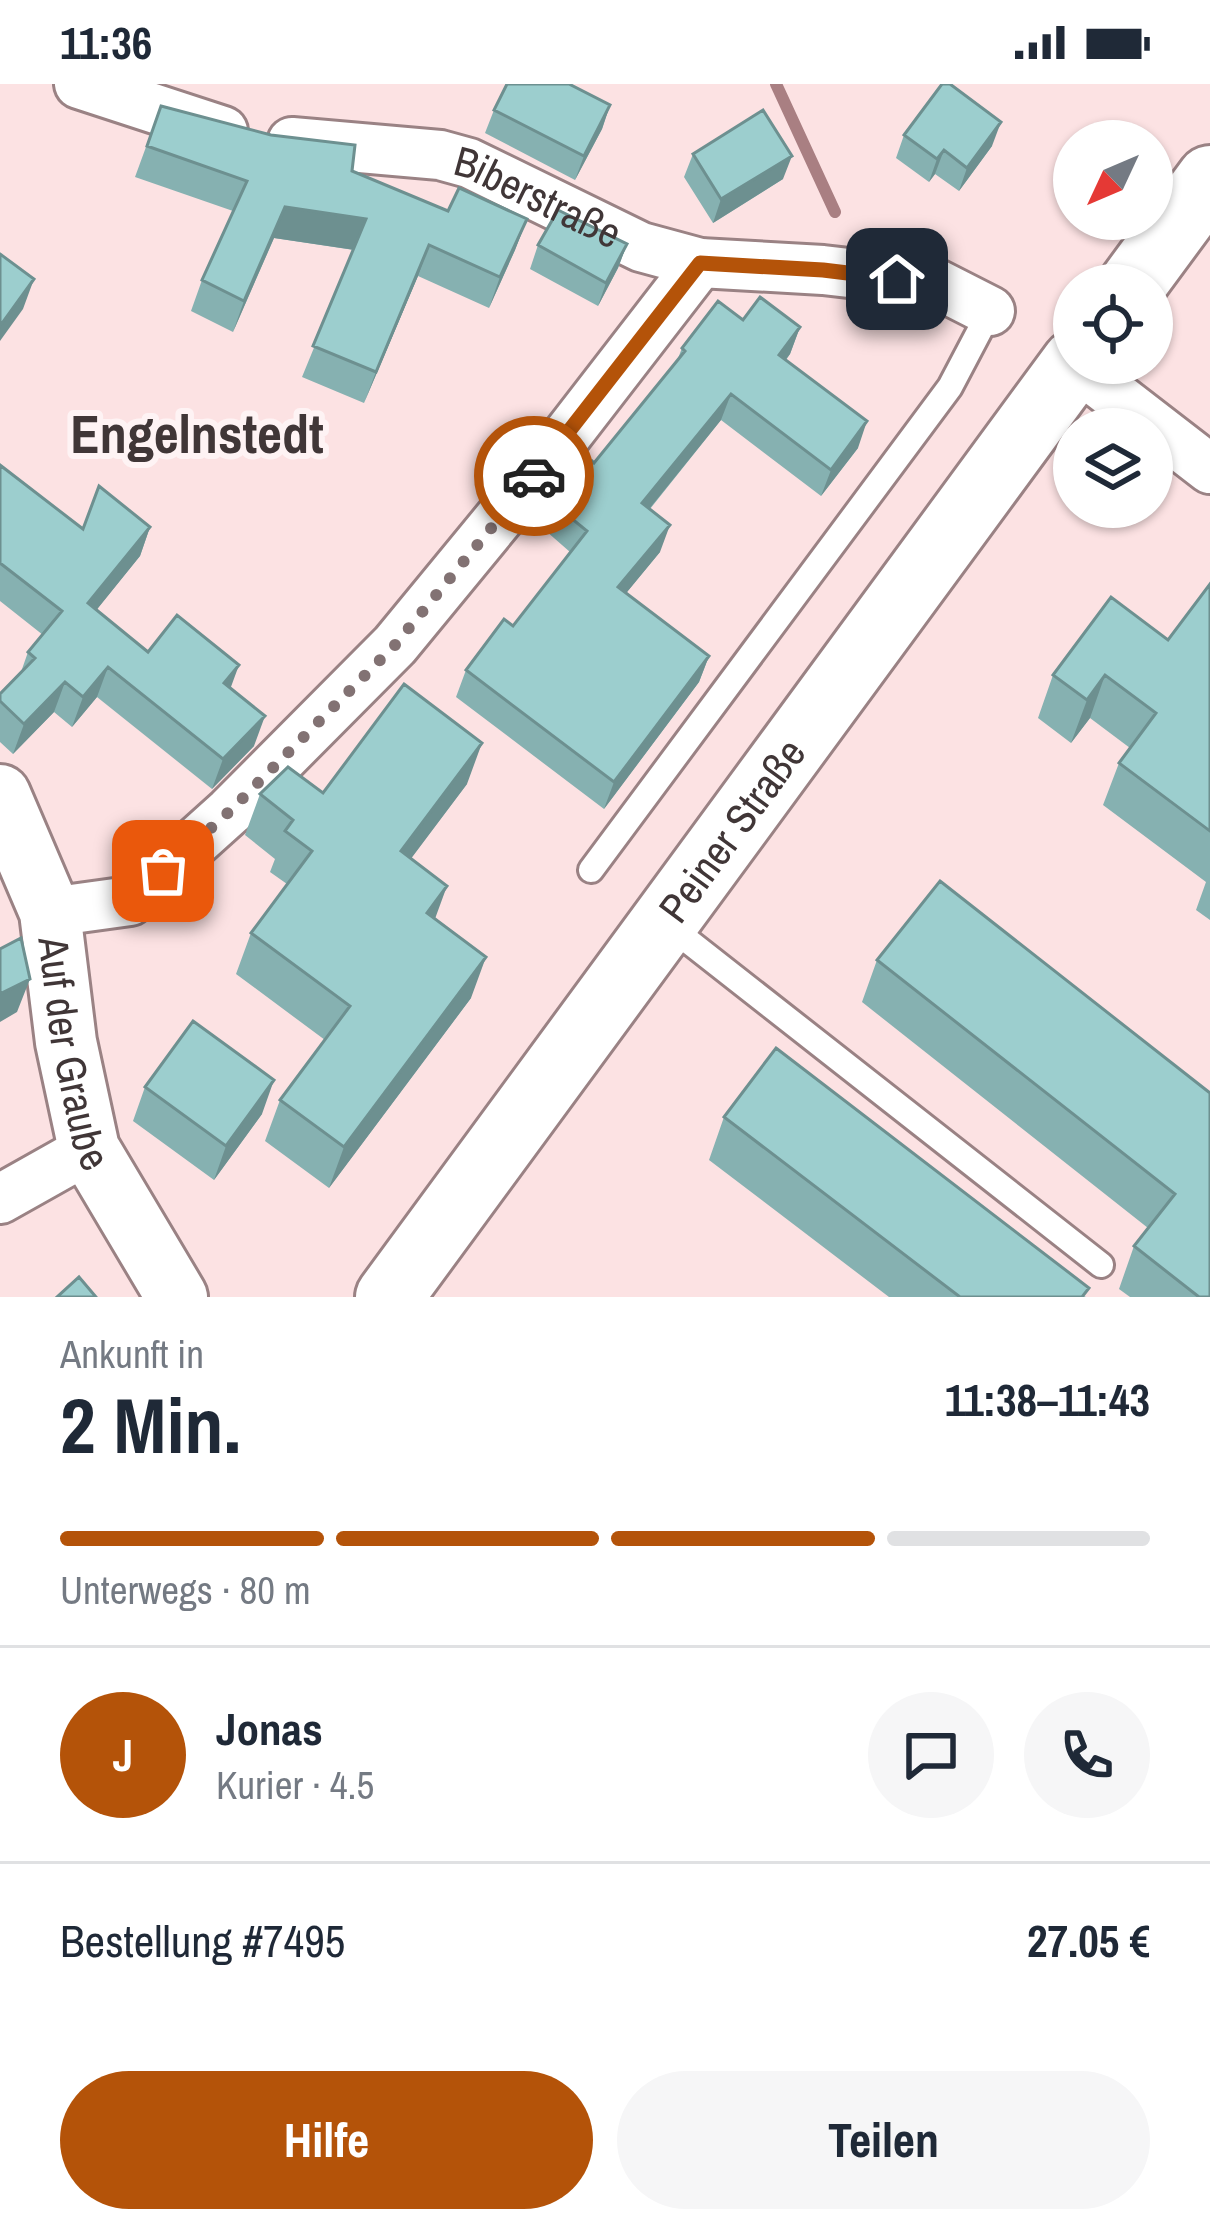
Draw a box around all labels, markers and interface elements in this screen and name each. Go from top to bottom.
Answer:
text: 11:36 [60,12,152,73]
north arrow [1053,120,1173,240]
map controls [1053,120,1173,528]
street label: Biberstraße [448,132,631,261]
pin [846,228,948,330]
icon: home [864,246,930,312]
button: locate [1053,264,1173,384]
district label: Engelnstedt [70,397,324,470]
button: layers [1053,408,1173,528]
courier [474,416,594,536]
icon: car [501,443,567,509]
street label: Peiner Straße [646,727,818,933]
pin [112,820,214,922]
icon: bag [130,838,196,904]
street label: Auf der Graube [25,932,123,1181]
text: Ankunft in [60,1328,204,1380]
text: 11:38–11:43 [945,1369,1150,1430]
text: 2 Min. [60,1372,241,1477]
text: Unterwegs · 80 m [60,1564,311,1616]
button: chat [868,1692,994,1818]
button: phone [1024,1692,1150,1818]
text: Jonas [216,1698,323,1759]
text: J [113,1724,133,1785]
text: Kurier · 4.5 [216,1759,374,1811]
text: Bestellung #7495 [60,1910,345,1971]
text: 27.05 € [1027,1910,1150,1971]
button: Hilfe [60,2071,593,2209]
button: Teilen [617,2071,1150,2209]

